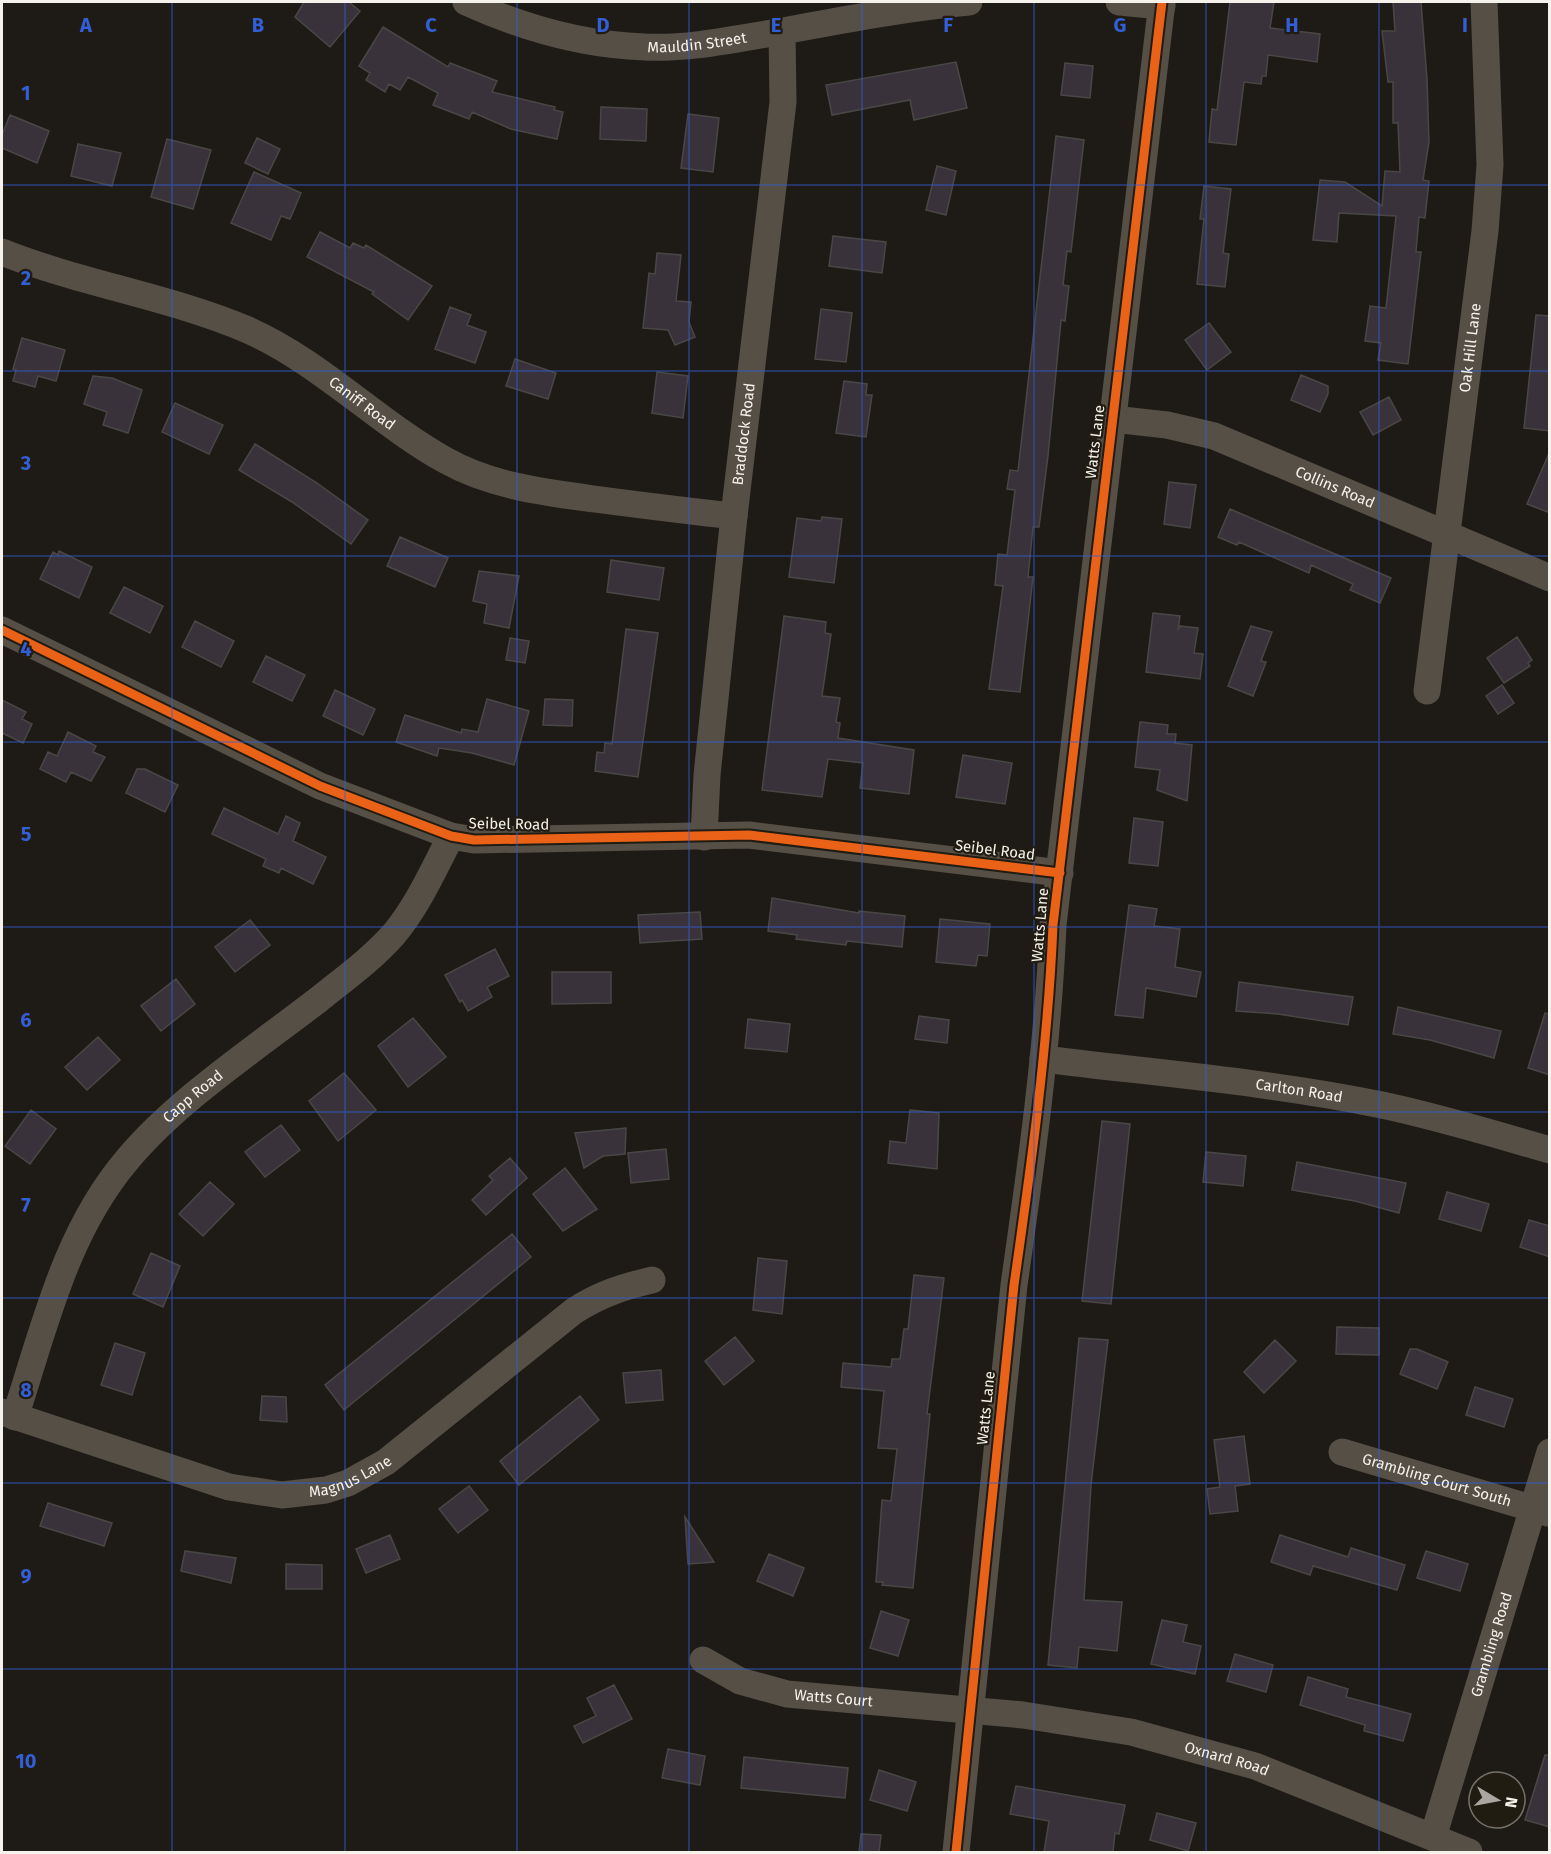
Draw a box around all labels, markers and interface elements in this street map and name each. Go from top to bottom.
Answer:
text: A [79,13,93,37]
text: B [252,13,264,37]
text: C [425,13,437,37]
text: D [596,13,610,37]
text: E [771,13,781,37]
text: F [943,13,953,37]
text: G [1114,13,1126,37]
text: H [1285,13,1299,37]
text: I [1462,13,1468,37]
street label: Mauldin Street [647,28,748,56]
text: 1 [21,81,31,105]
text: 2 [21,266,31,290]
street label: Oak Hill Lane [1456,302,1485,393]
street label: Caniff Road [325,373,399,434]
street label: Braddock Road [729,382,759,486]
street label: Watts Lane [1082,404,1108,480]
text: 3 [20,451,31,475]
street label: Collins Road [1293,462,1377,512]
text: 4 [20,637,32,661]
street label: Seibel Road [469,814,549,834]
text: 5 [21,822,32,846]
street label: Seibel Road [954,836,1036,864]
street label: Watts Lane [1028,887,1052,963]
text: 6 [20,1008,32,1032]
street label: Capp Road [159,1066,226,1127]
street label: Carlton Road [1254,1075,1344,1106]
text: 7 [21,1193,31,1217]
street label: Watts Lane [973,1370,999,1446]
text: 8 [20,1378,32,1402]
street label: Grambling Court South [1360,1450,1514,1511]
street label: Magnus Lane [308,1452,395,1501]
text: 9 [20,1564,32,1588]
street label: Grambling Road [1467,1590,1516,1699]
street label: Watts Court [793,1686,874,1711]
street label: Oxnard Road [1182,1738,1272,1780]
text: 10 [16,1749,36,1773]
north arrow [1467,1770,1527,1830]
text: N [1501,1796,1522,1809]

